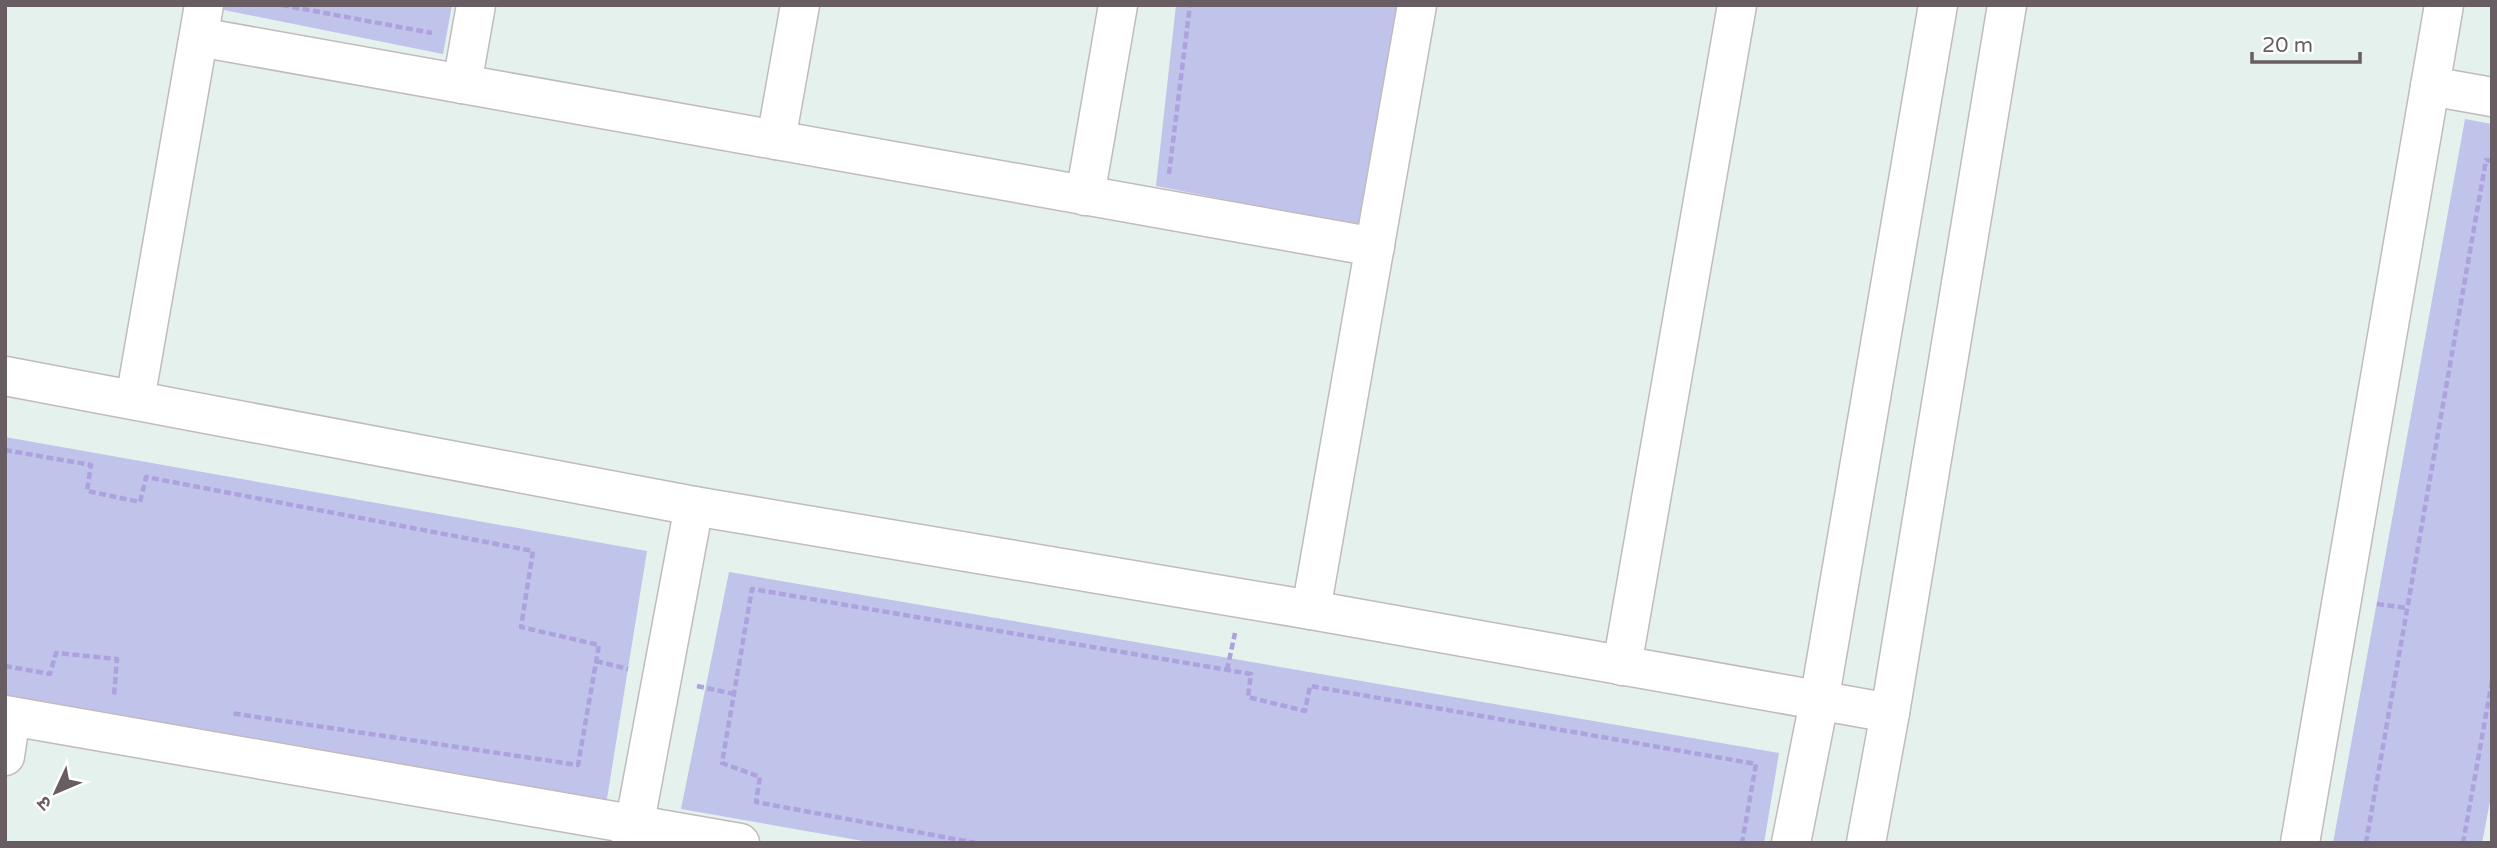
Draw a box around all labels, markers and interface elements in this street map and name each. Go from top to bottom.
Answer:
scale bar [2252,21,2360,65]
text: 20 m [2262,33,2313,58]
north arrow [21,757,91,827]
text: उ [32,791,56,815]

